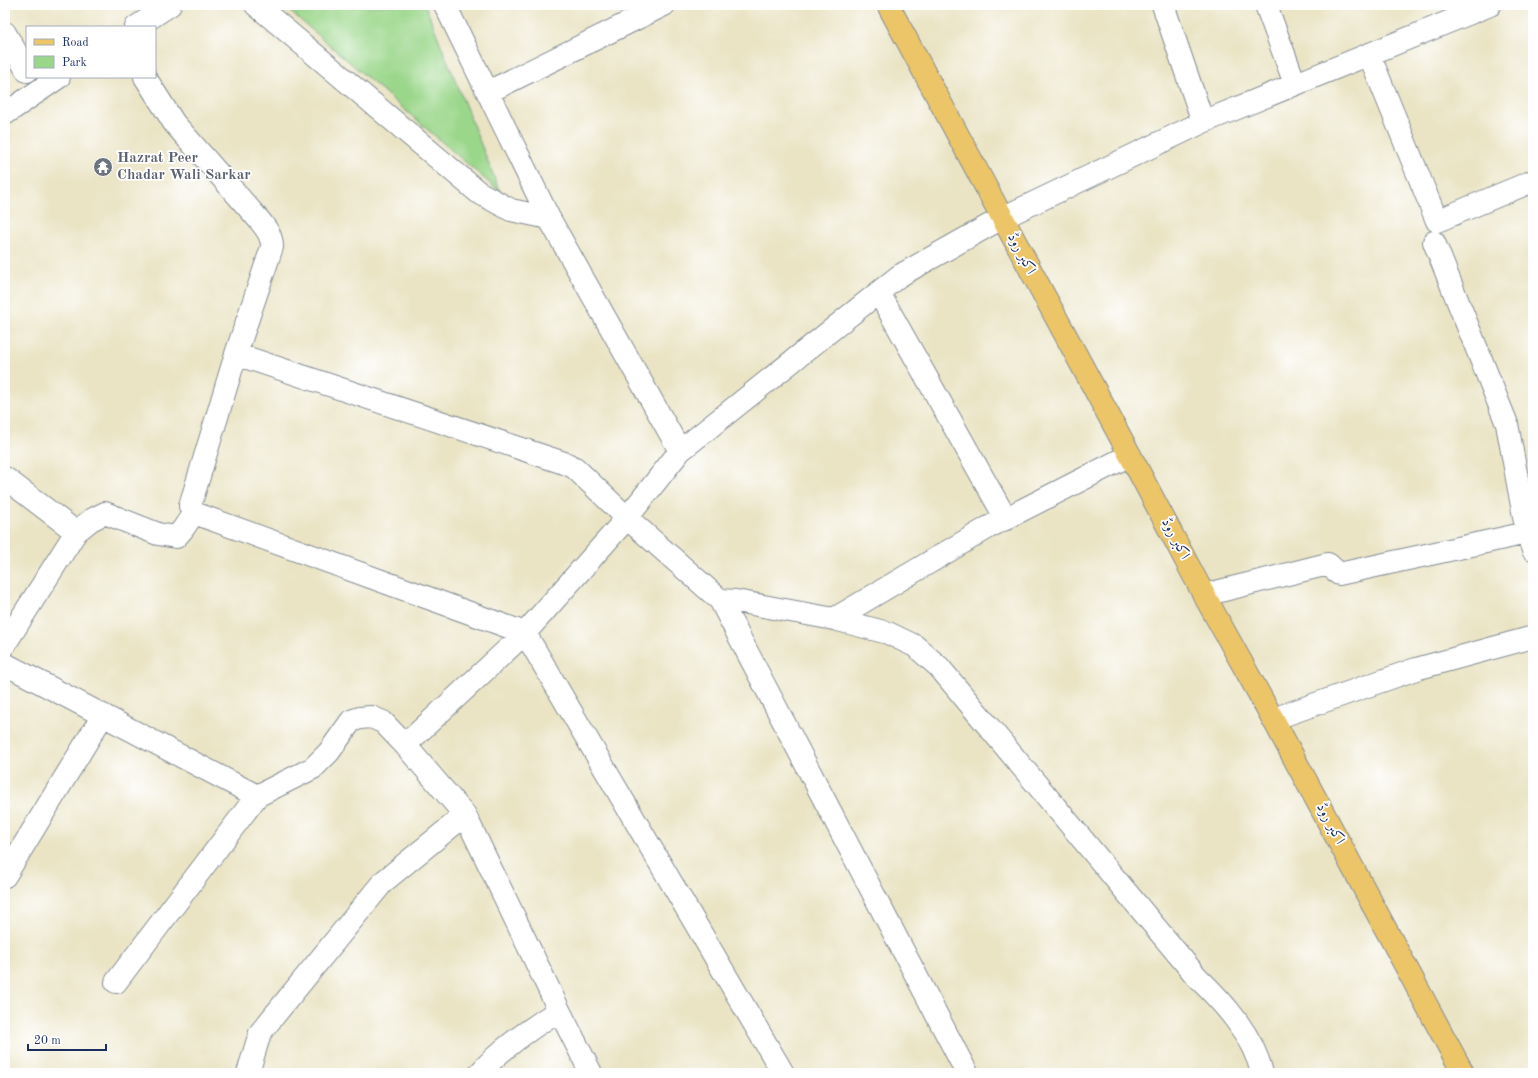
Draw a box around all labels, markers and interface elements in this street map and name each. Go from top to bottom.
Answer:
legend [26,26,156,78]
text: Road [62,37,89,49]
text: Park [62,57,87,69]
place label: Hazrat Peer Chadar Wali Sarkar [117,151,251,183]
temple icon: Hazrat Peer Chadar Wali Sarkar [92,156,114,178]
street label: اکبر روڈ [1004,230,1040,277]
street label: اکبر روڈ [1158,515,1194,562]
street label: اکبر روڈ [1313,800,1349,847]
scale bar [28,1026,106,1052]
text: 20 m [34,1035,61,1047]

